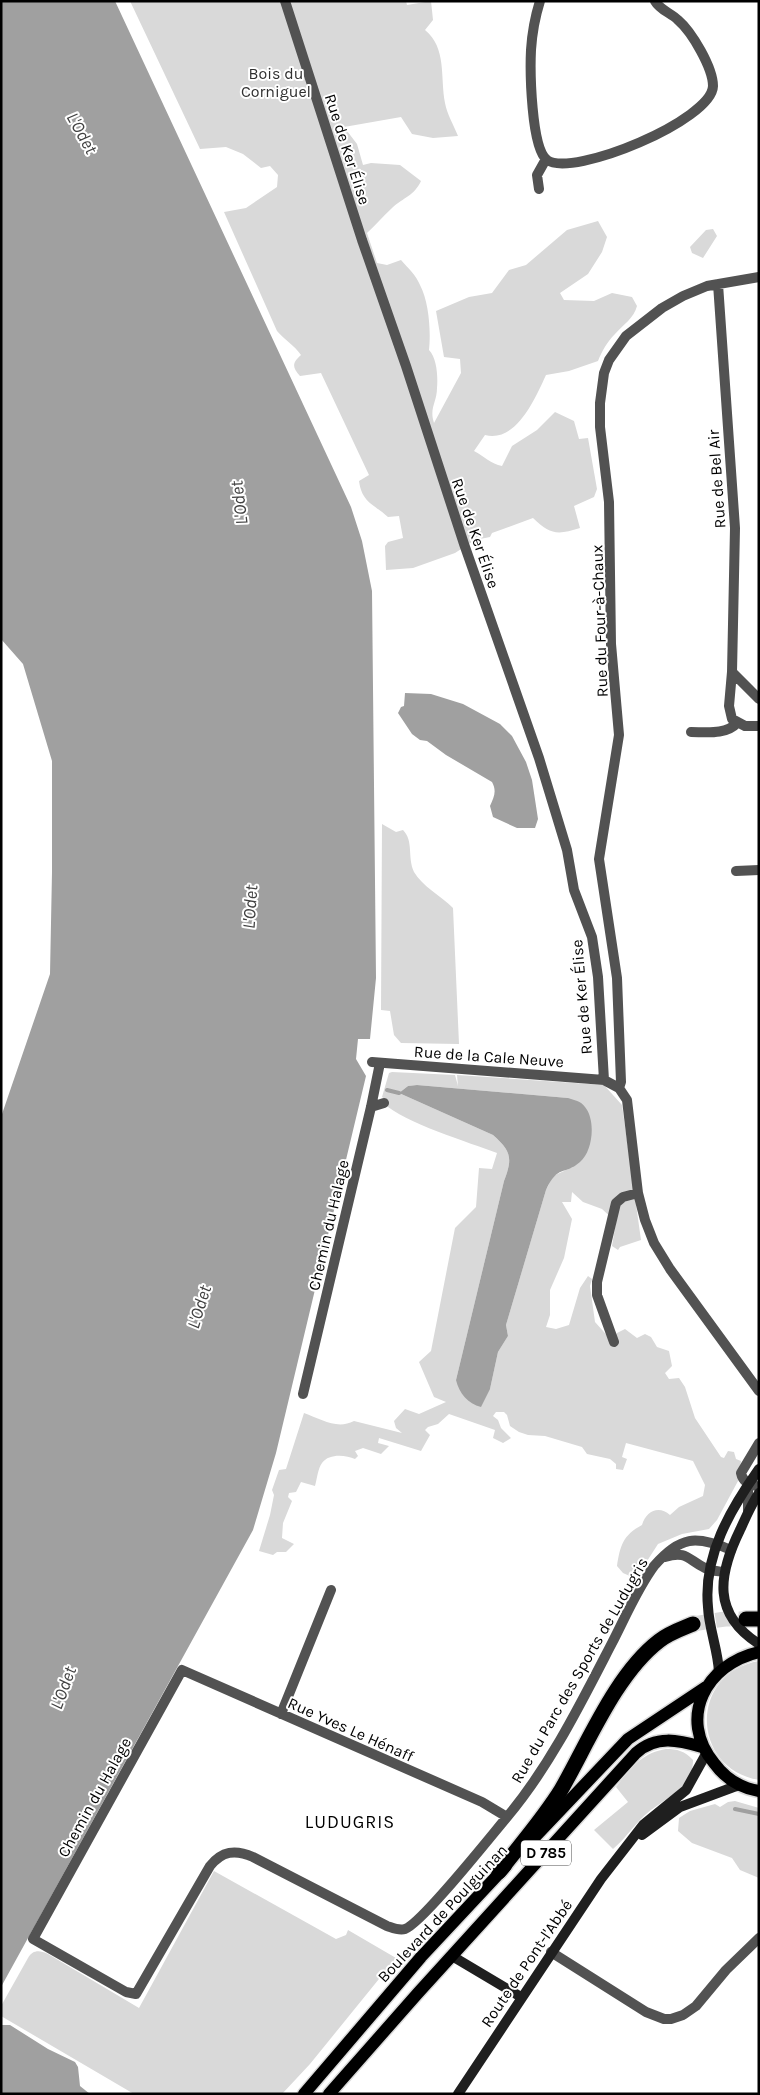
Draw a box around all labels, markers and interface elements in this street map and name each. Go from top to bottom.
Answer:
park label: Bois du Corniguel [241,64,311,101]
street label: Rue de Ker Élise [321,91,374,207]
water label: L'Odet [62,108,103,158]
street label: Rue de Bel Air [704,429,729,529]
street label: Rue de Ker Élise [448,476,503,591]
water label: L'Odet [225,479,253,526]
street label: Rue du Four-à-Chaux [587,544,612,698]
water label: L'Odet [237,883,263,930]
street label: Rue de Ker Élise [567,939,596,1055]
street label: Rue de la Cale Neuve [413,1042,565,1071]
street label: Chemin du Halage [304,1158,353,1292]
water label: L'Odet [182,1282,216,1331]
street label: Rue du Parc des Sports de Ludugris [507,1554,652,1786]
water label: L'Odet [45,1663,81,1713]
street label: Rue Yves Le Hénaff [285,1693,417,1766]
street label: Chemin du Halage [54,1734,135,1860]
district label: LUDUGRIS [305,1811,395,1833]
street label: Boulevard de Poulguinan [373,1840,511,1986]
road number: D 785 [521,1840,571,1866]
street label: Route de Pont-l'Abbé [477,1896,576,2031]

